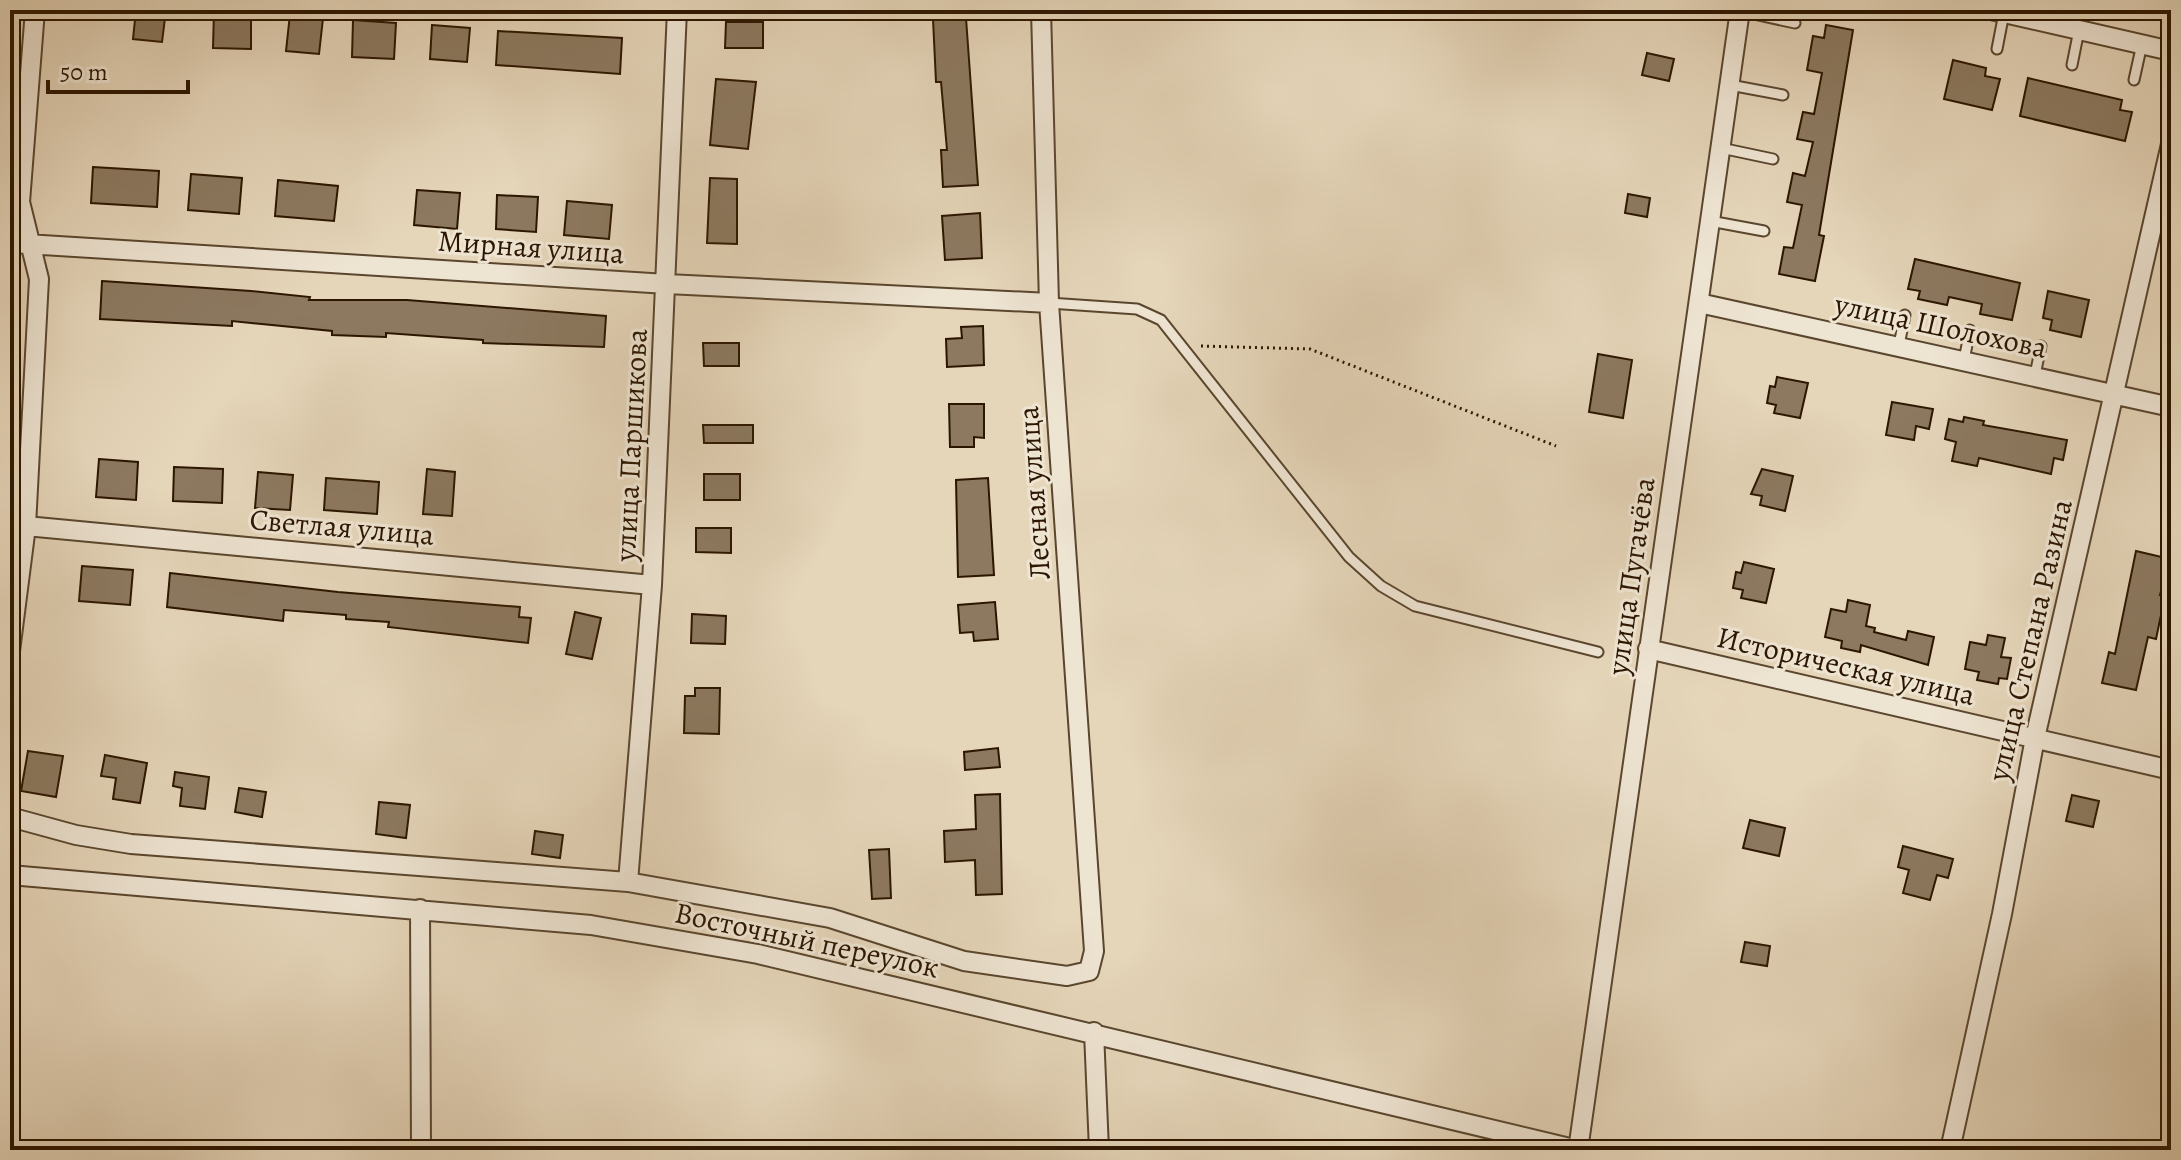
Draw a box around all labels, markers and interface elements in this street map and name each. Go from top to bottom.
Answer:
scale bar [48,44,188,94]
text: 50 m [60,56,108,88]
street label: Мирная улица [436,221,626,273]
street label: улица Шолохова [1830,284,2051,368]
street label: улица Паршикова [605,327,657,563]
street label: Лесная улица [1008,405,1060,581]
street label: улица Пугачёва [1597,475,1665,678]
street label: улица Степана Разина [1978,495,2082,786]
street label: Светлая улица [248,499,436,555]
street label: Историческая улица [1713,617,1979,715]
street label: Восточный переулок [671,892,943,988]

